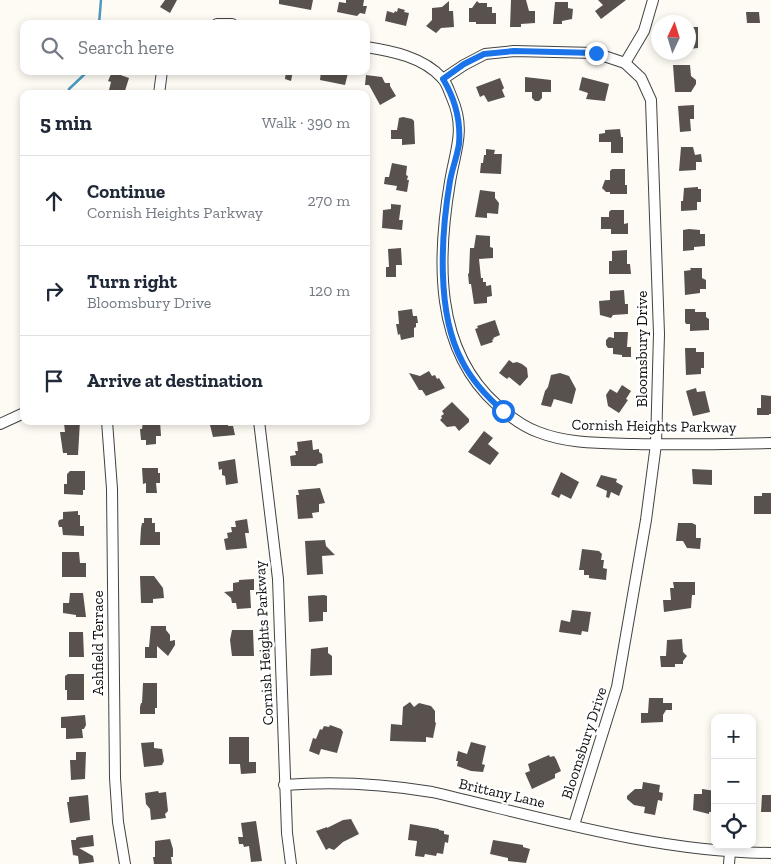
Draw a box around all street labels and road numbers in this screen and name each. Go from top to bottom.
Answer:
street label: Bloomsbury Drive [633,291,651,407]
street label: Cornish Heights Parkway [571,416,737,436]
street label: Cornish Heights Parkway [251,560,277,726]
street label: Ashfield Terrace [89,591,107,695]
street label: Bloomsbury Drive [557,685,611,801]
street label: Brittany Lane [457,774,547,812]

